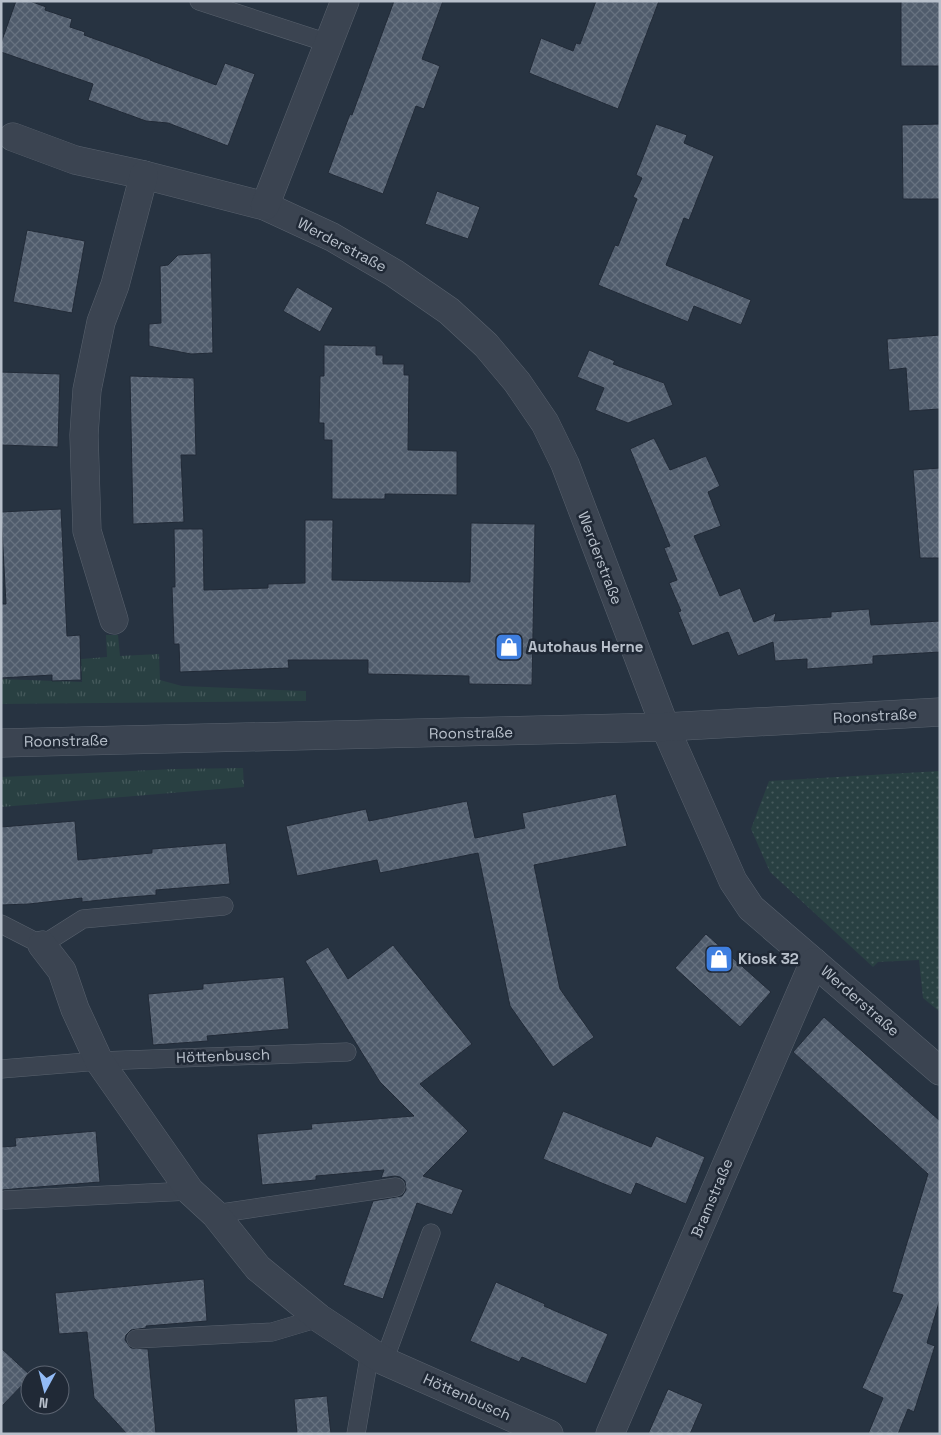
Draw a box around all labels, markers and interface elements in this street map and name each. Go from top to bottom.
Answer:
street label: Werderstraße [294,213,390,276]
street label: Werderstraße [574,509,627,607]
shop icon: Autohaus Herne [494,632,524,662]
place label: Autohaus Herne [528,637,644,656]
street label: Roonstraße [832,704,918,727]
street label: Roonstraße [429,722,513,743]
street label: Roonstraße [24,730,108,751]
shop icon: Kiosk 32 [704,944,734,974]
place label: Kiosk 32 [738,949,799,968]
street label: Werderstraße [817,961,904,1040]
street label: Höttenbusch [176,1044,270,1067]
street label: Bramstraße [686,1155,737,1240]
north arrow [20,1365,70,1415]
street label: Höttenbusch [420,1369,514,1424]
text: N [38,1393,49,1412]

